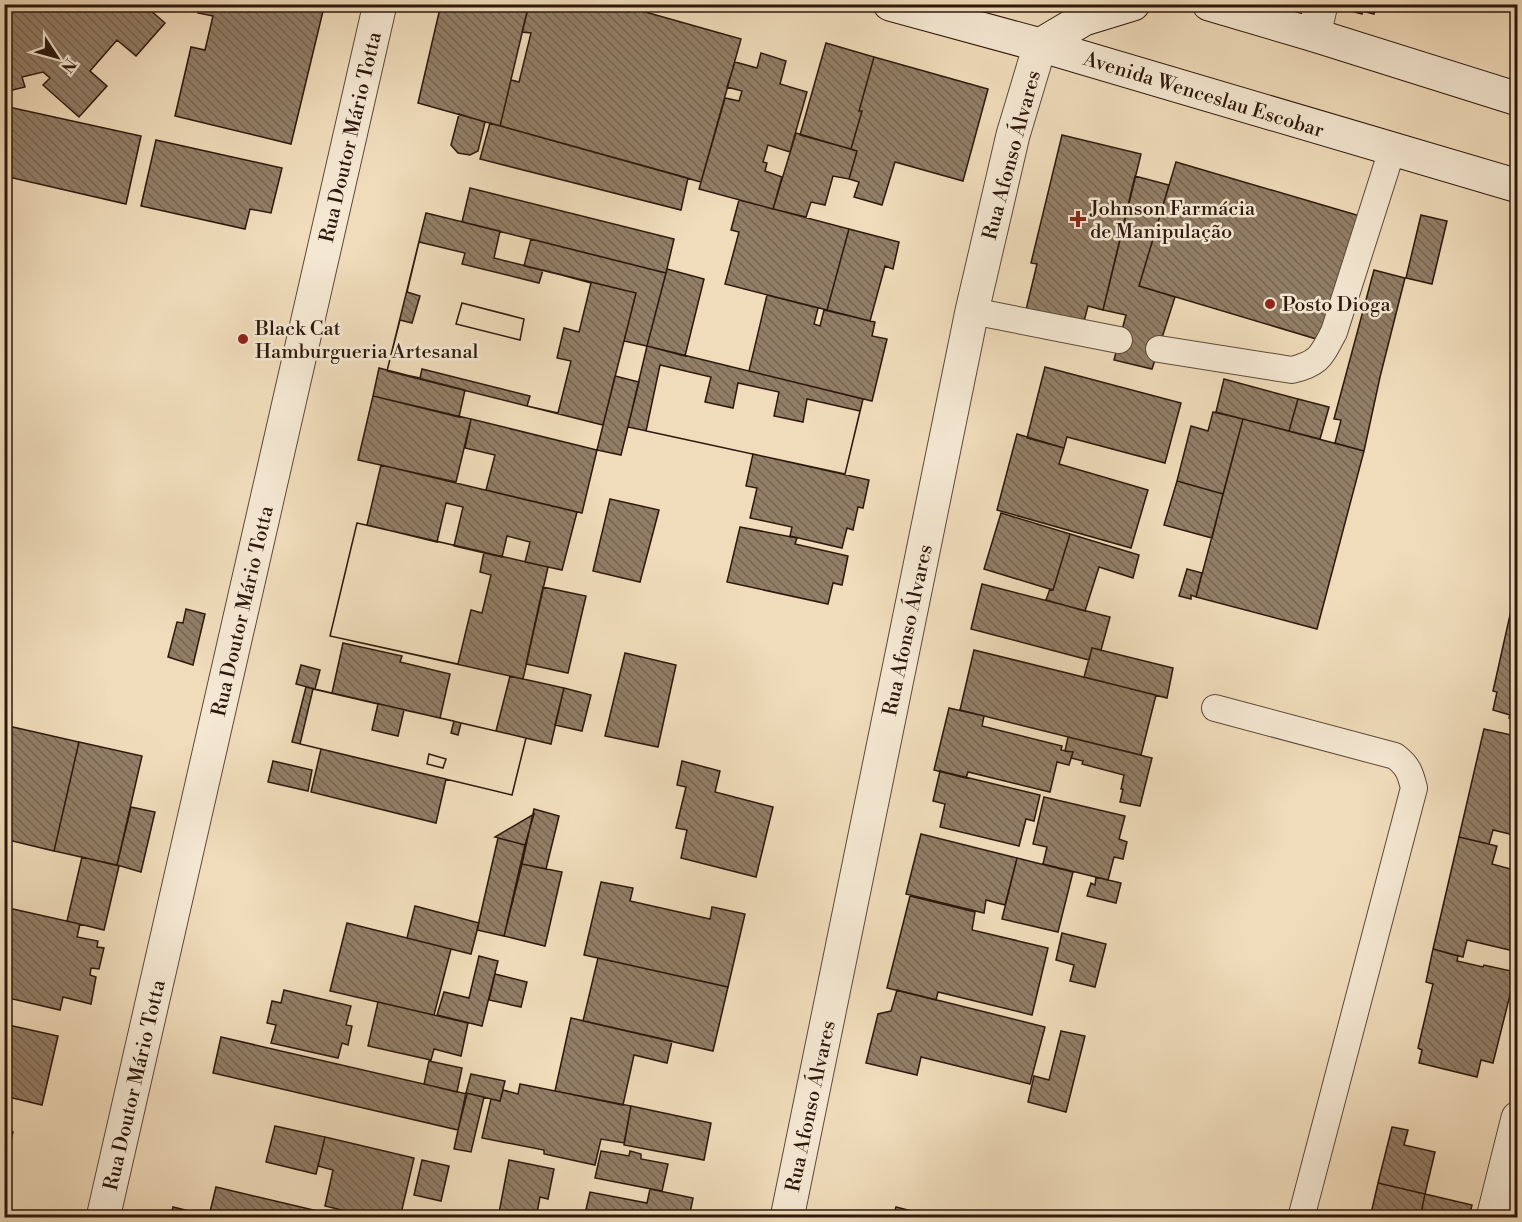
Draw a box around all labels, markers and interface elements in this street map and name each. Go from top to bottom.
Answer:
north arrow [27,27,87,87]
street label: Rua Doutor Mário Totta [315,29,388,245]
street label: Avenida Wenceslau Escobar [1079,47,1327,144]
text: N [56,54,80,77]
street label: Rua Afonso Álvares [977,68,1047,243]
place label: Johnson Farmácia de Manipulação [1089,197,1256,245]
marker: Johnson Farmácia de Manipulação [1071,212,1085,226]
place label: Posto Dioga [1282,293,1391,318]
marker: Posto Dioga [1263,297,1277,311]
place label: Black Cat Hamburgueria Artesanal [254,317,479,365]
marker: Black Cat Hamburgueria Artesanal [236,332,250,346]
street label: Rua Doutor Mário Totta [207,503,280,719]
street label: Rua Afonso Álvares [877,542,939,718]
street label: Rua Doutor Mário Totta [99,977,172,1193]
street label: Rua Afonso Álvares [780,1018,842,1194]

